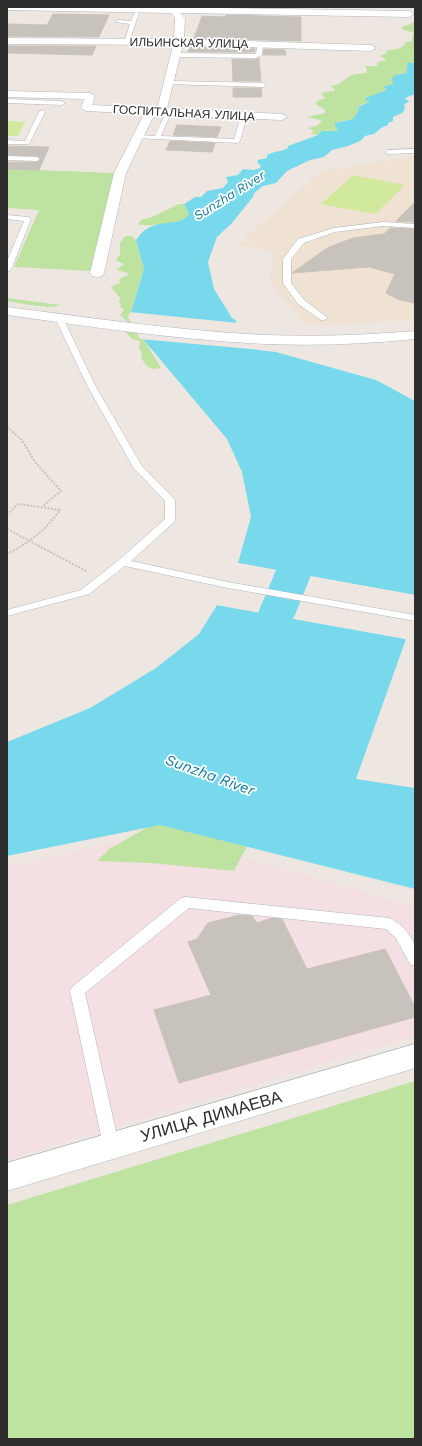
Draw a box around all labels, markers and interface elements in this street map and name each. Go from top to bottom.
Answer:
street label: ИЛЬИНСКАЯ УЛИЦА [130,35,248,51]
street label: ГОСПИТАЛЬНАЯ УЛИЦА [113,102,255,124]
water label: Sunzha River [191,167,269,223]
water label: Sunzha River [163,750,258,800]
street label: УЛИЦА ДИМАЕВА [138,1086,285,1146]

